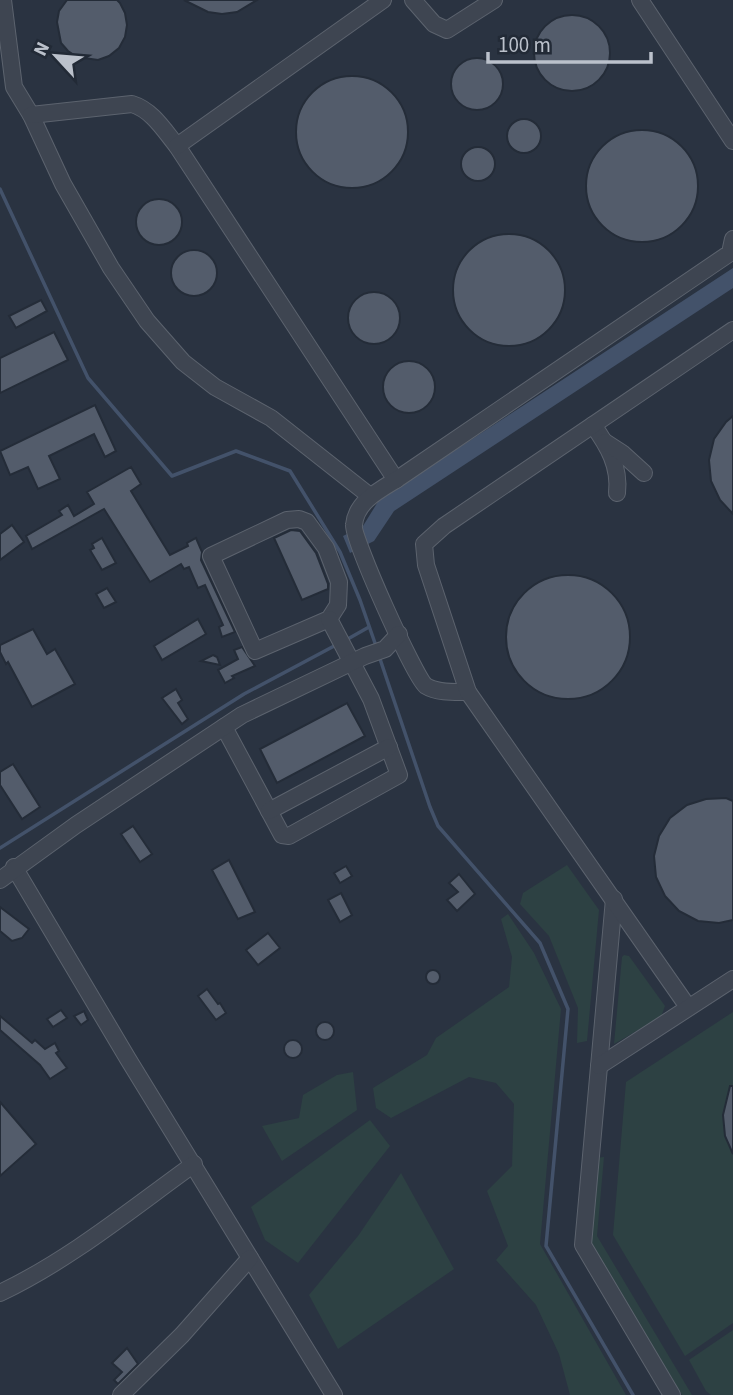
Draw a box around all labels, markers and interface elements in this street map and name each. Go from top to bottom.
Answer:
north arrow [21,21,91,91]
scale bar [488,21,651,65]
text: 100 m [498,30,551,60]
text: N [27,38,57,61]

